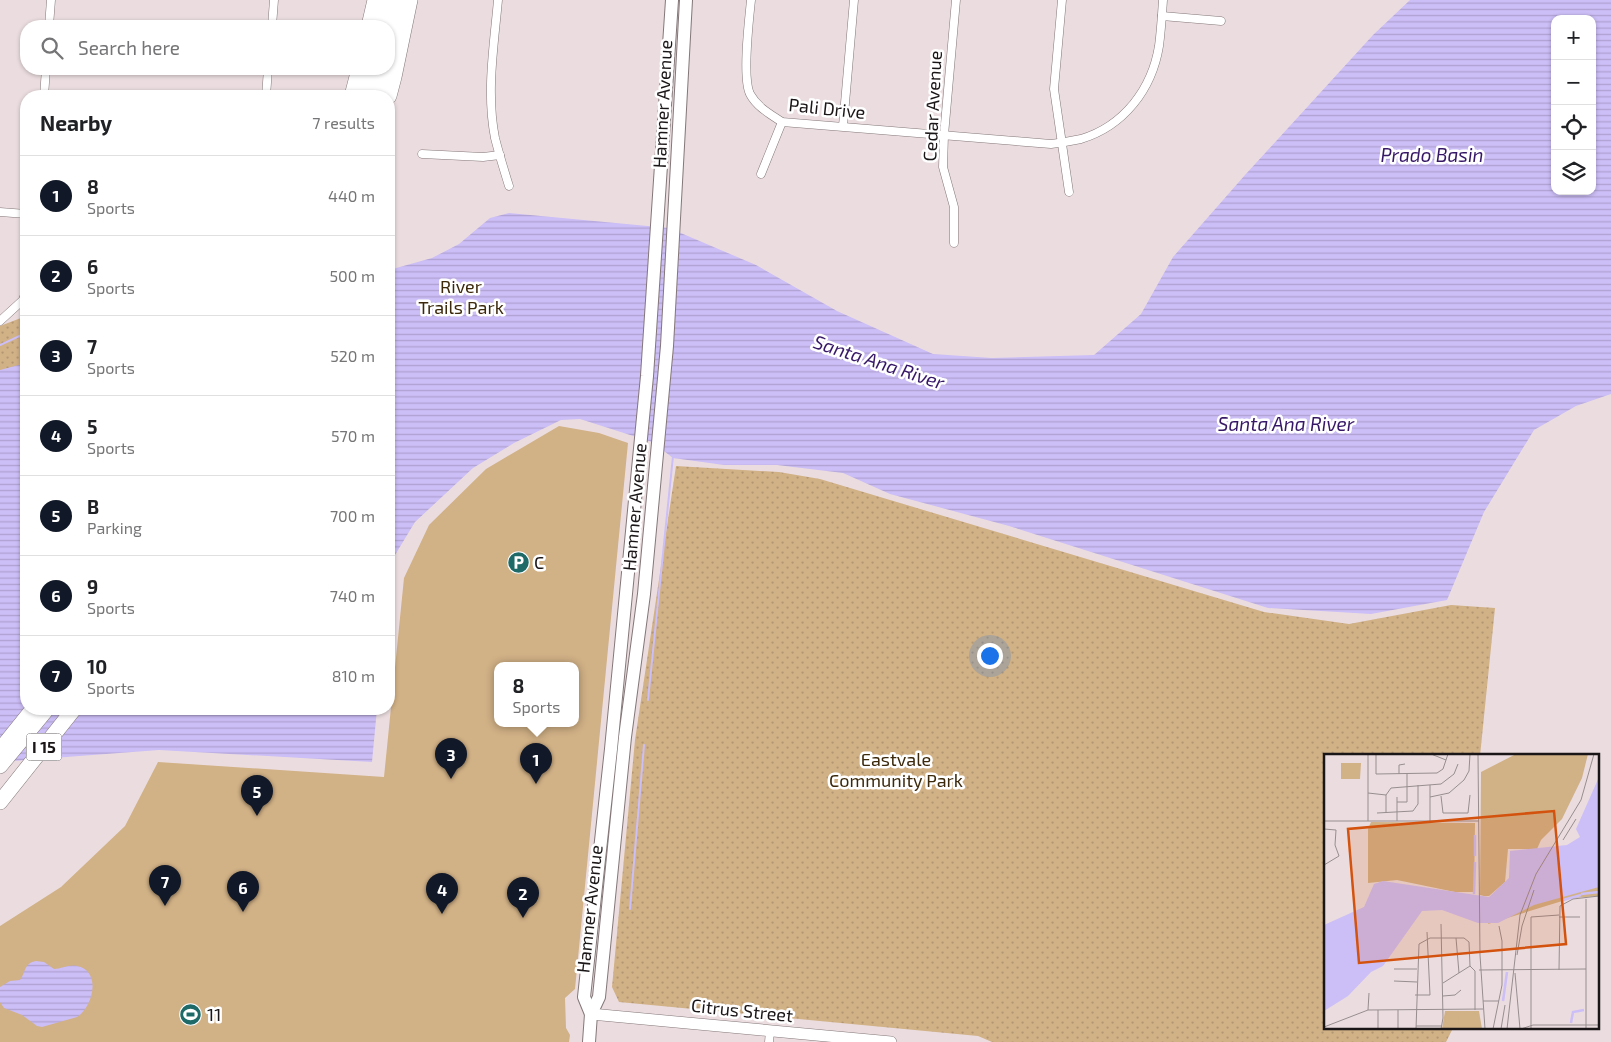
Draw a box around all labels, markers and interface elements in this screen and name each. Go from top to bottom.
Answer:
map controls [1551,15,1596,195]
button: + [1551,15,1596,60]
search box [20,20,395,75]
icon: search [38,34,66,62]
text: Search here [78,36,180,59]
street label: Hamner Avenue [648,39,676,169]
street label: Cedar Avenue [918,50,946,162]
button: − [1551,60,1596,105]
street label: Pali Drive [788,93,867,123]
button: locate [1551,105,1596,150]
text: Nearby [40,110,112,135]
text: 7 results [312,113,375,132]
water label: Prado Basin [1380,143,1484,166]
button: layers [1551,150,1596,195]
text: 8 [87,175,99,198]
text: 1 [53,186,59,205]
text: 440 m [328,186,375,205]
text: Sports [87,198,135,217]
text: 6 [87,255,98,278]
text: 2 [51,266,61,285]
text: 500 m [330,266,375,285]
park label: River Trails Park [418,275,504,318]
text: Sports [87,278,135,297]
water label: Santa Ana River [811,329,948,394]
text: 7 [87,335,97,358]
text: 3 [51,346,61,365]
text: 520 m [330,346,375,365]
text: Sports [87,358,135,377]
water label: Santa Ana River [1218,412,1355,435]
text: 5 [87,415,98,438]
text: 4 [51,426,61,445]
text: 570 m [331,426,375,445]
text: Sports [87,438,135,457]
street label: Hamner Avenue [617,442,651,572]
text: B [87,495,99,518]
text: 5 [52,506,60,525]
text: 700 m [330,506,375,525]
text: Parking [87,518,142,537]
parking icon: C [506,551,530,575]
place label: C [534,551,544,573]
text: 9 [87,575,98,598]
text: 6 [51,586,61,605]
text: 740 m [330,586,375,605]
text: Sports [87,598,135,617]
your location [977,643,1003,669]
text: 10 [87,655,107,678]
popup [494,662,579,727]
text: 7 [52,666,60,685]
text: 810 m [332,666,375,685]
text: 8 [513,674,524,697]
text: Sports [87,678,135,697]
text: Sports [513,697,560,716]
road number: I 15 [27,734,62,760]
pin: 3 [435,738,467,779]
pin: 1 [520,743,552,784]
park label: Eastvale Community Park [829,748,963,791]
inset map [1324,754,1598,1030]
pin: 5 [241,775,273,816]
street label: Hamner Avenue [571,844,607,974]
pin: 7 [149,865,181,906]
pin: 6 [227,871,259,912]
pin: 4 [426,873,458,914]
pin: 2 [507,877,539,918]
street label: Citrus Street [690,994,794,1026]
sports icon: 11 [179,1003,203,1027]
place label: 11 [207,1003,221,1025]

